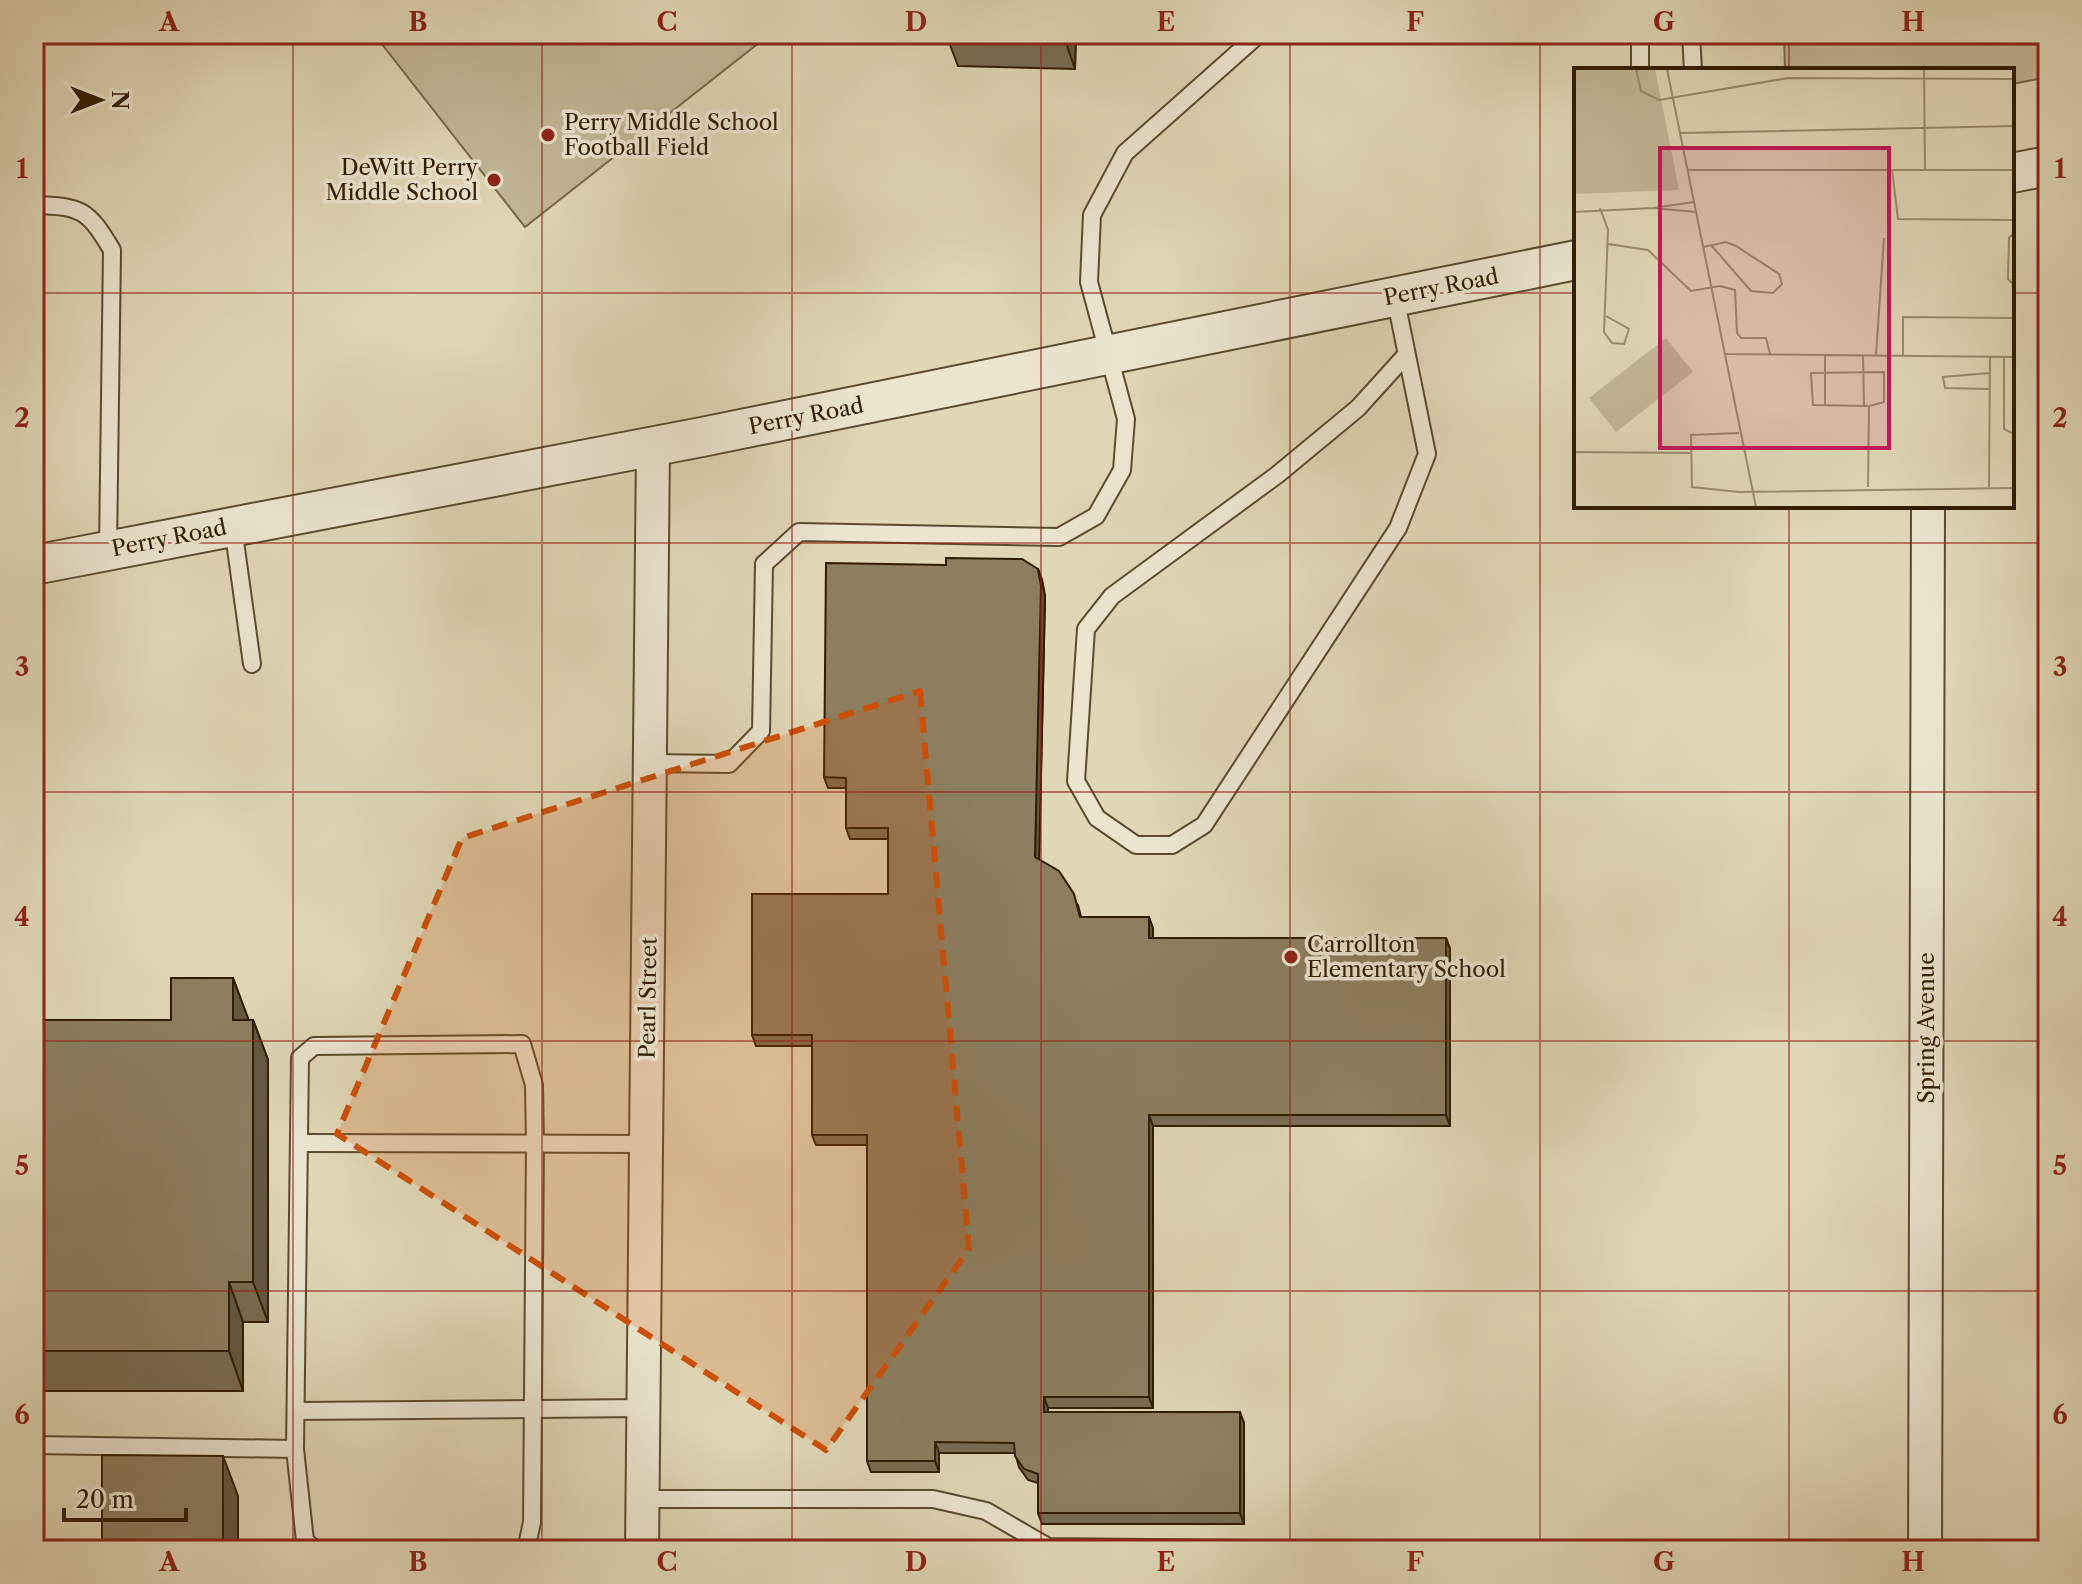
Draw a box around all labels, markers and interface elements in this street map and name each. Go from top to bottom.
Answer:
text: A [158,6,180,38]
text: B [408,6,428,38]
text: C [657,6,677,38]
text: D [905,6,927,38]
text: E [1157,6,1175,38]
text: F [1406,6,1424,38]
text: G [1653,6,1675,38]
text: H [1901,6,1925,38]
north arrow [60,60,140,140]
inset map [1574,68,2014,508]
text: N [106,90,133,110]
place label: Perry Middle School Football Field [564,109,779,161]
marker: Perry Middle School Football Field [539,126,557,144]
text: 1 [16,153,28,185]
text: 1 [2054,153,2066,185]
place label: DeWitt Perry Middle School [326,154,479,206]
marker: DeWitt Perry Middle School [485,171,503,189]
street label: Perry Road [1381,263,1501,311]
street label: Perry Road [746,392,866,440]
text: 2 [14,402,30,434]
text: 2 [2052,402,2068,434]
street label: Perry Road [109,514,229,562]
text: 3 [15,651,29,683]
text: 3 [2053,651,2067,683]
text: 4 [14,901,30,933]
text: 4 [2052,901,2068,933]
place label: Carrollton Elementary School [1307,931,1506,983]
street label: Pearl Street [633,937,663,1059]
marker: Carrollton Elementary School [1282,948,1300,966]
street label: Spring Avenue [1913,952,1940,1104]
text: 5 [15,1150,29,1182]
text: 5 [2053,1150,2067,1182]
text: 6 [14,1399,30,1431]
text: 6 [2052,1399,2068,1431]
scale bar [64,1472,186,1522]
text: 20 m [76,1485,134,1514]
text: A [158,1546,180,1578]
text: B [408,1546,428,1578]
text: C [657,1546,677,1578]
text: D [905,1546,927,1578]
text: E [1157,1546,1175,1578]
text: F [1406,1546,1424,1578]
text: G [1653,1546,1675,1578]
text: H [1901,1546,1925,1578]

